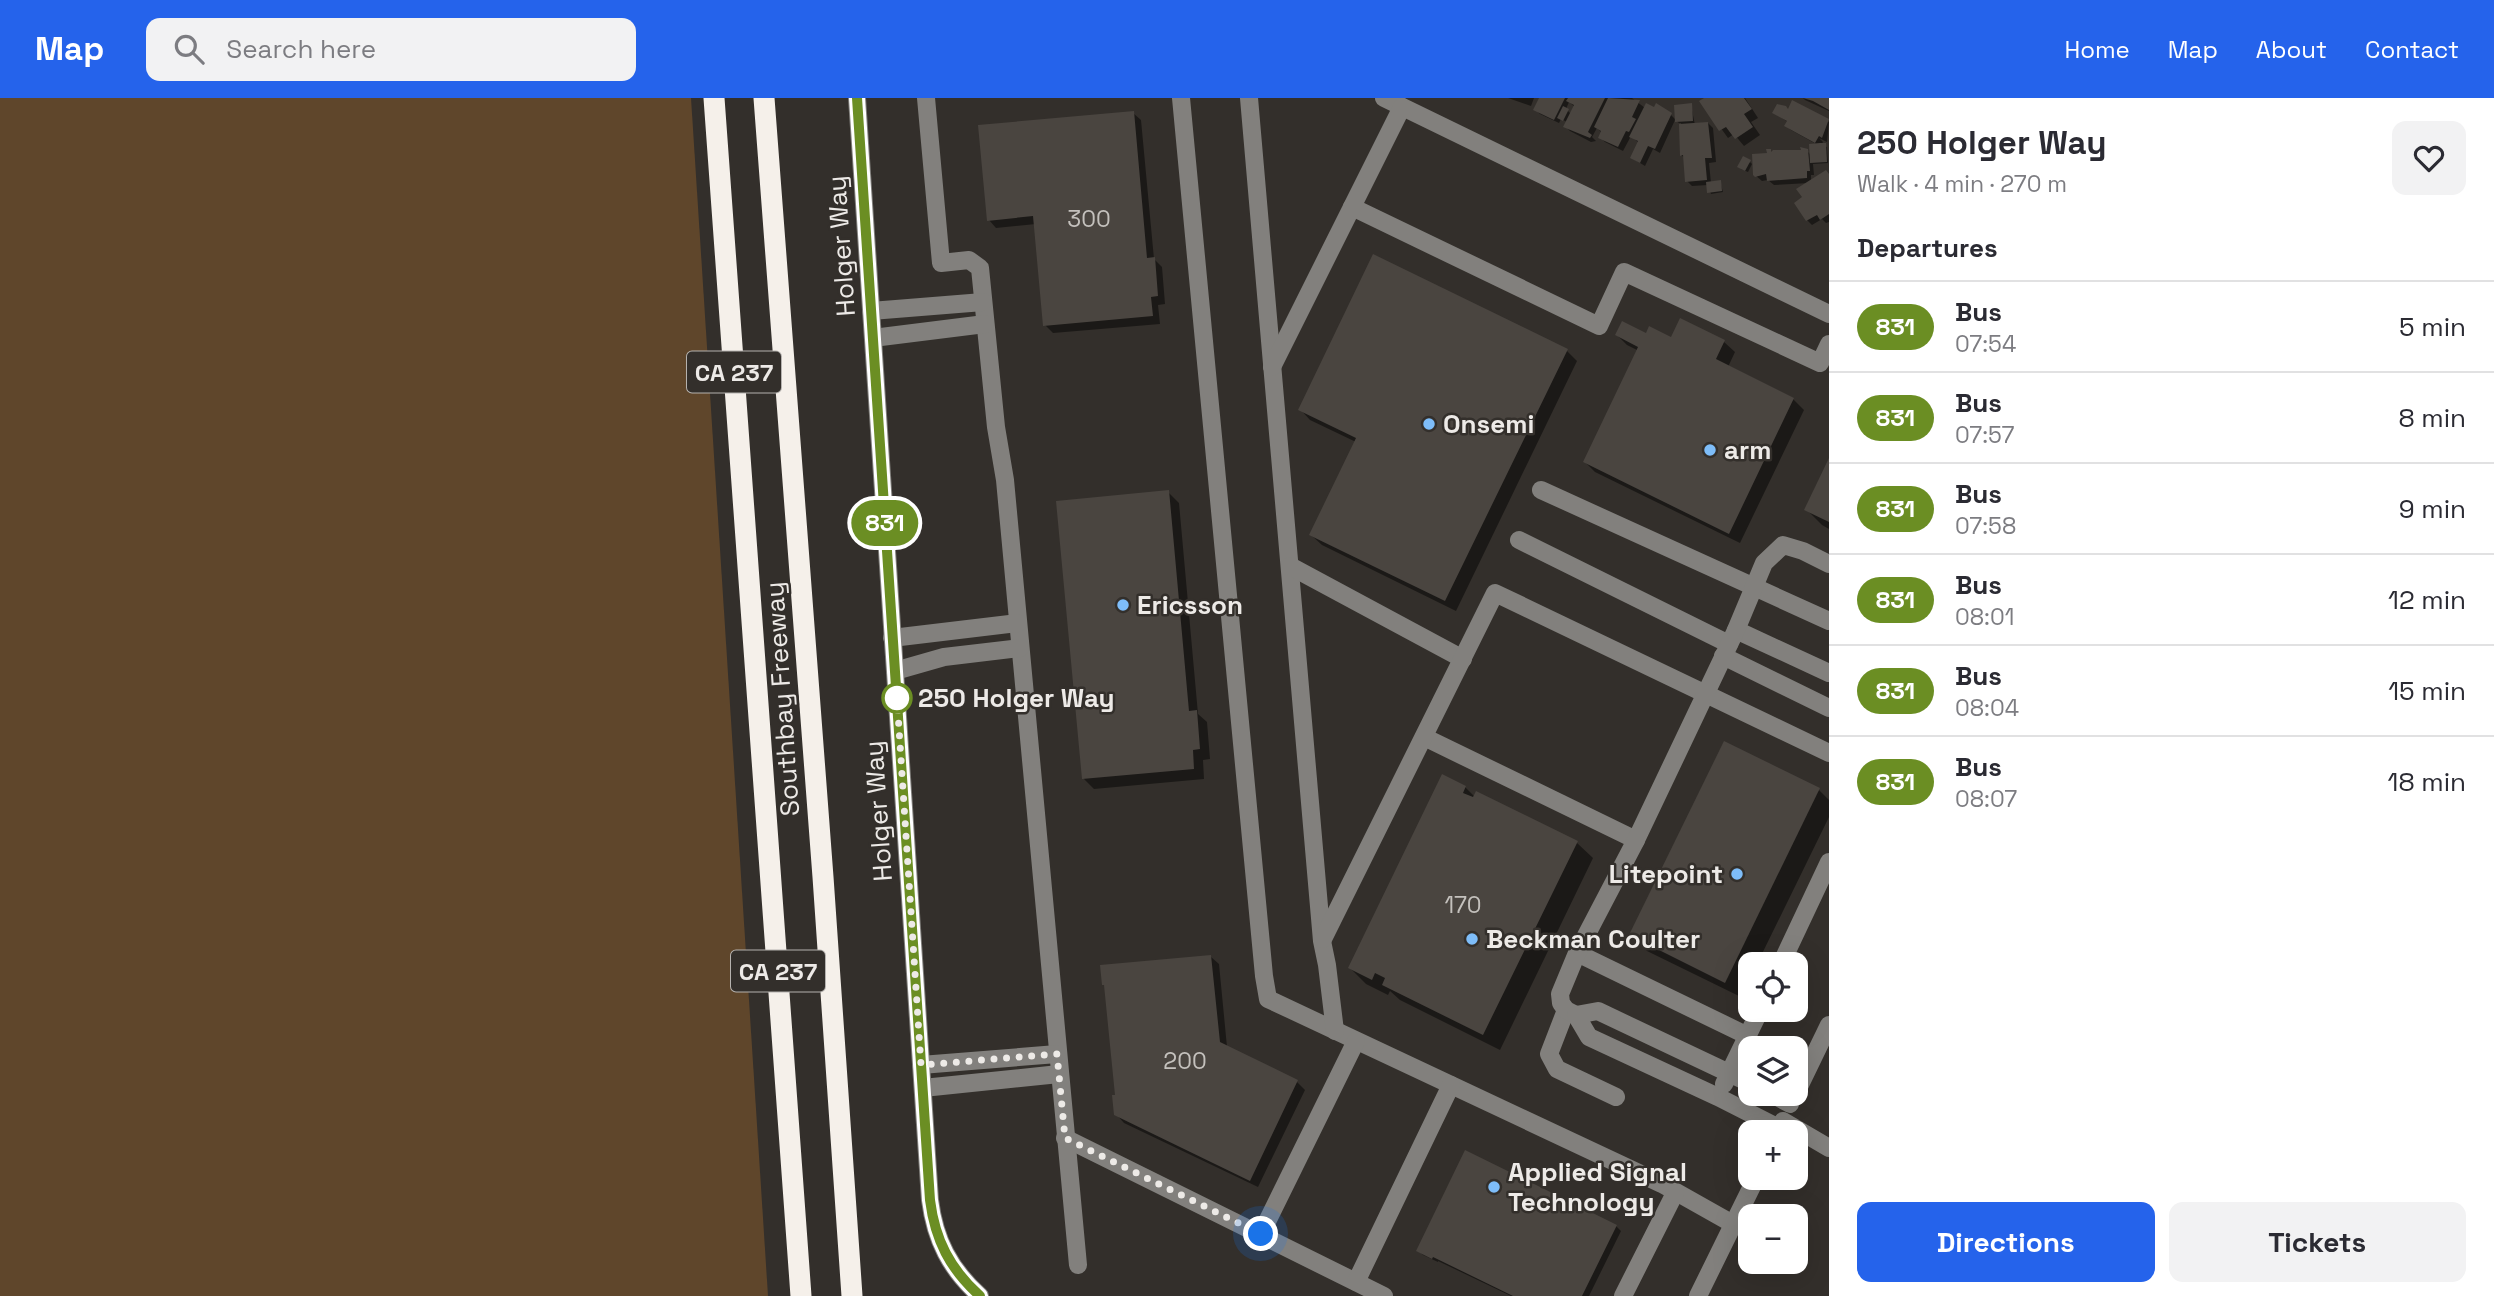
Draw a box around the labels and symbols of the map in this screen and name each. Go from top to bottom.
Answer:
street label: Holger Way [819,175,863,317]
house number: 300 [1067,204,1111,234]
road number: CA 237 [687,352,781,393]
place label: Onsemi [1443,407,1534,441]
marker: Onsemi [1421,416,1437,432]
place label: arm [1724,433,1772,467]
marker: arm [1702,442,1718,458]
line badge: 831 [845,500,925,546]
street label: Southbay Freeway [757,581,807,817]
place label: Ericsson [1137,588,1243,622]
marker: Ericsson [1115,597,1131,613]
place label: 250 Holger Way [918,681,1115,715]
marker: 250 Holger Way [882,683,912,713]
street label: Holger Way [856,740,900,882]
place label: Litepoint [1609,857,1723,891]
marker: Litepoint [1729,866,1745,882]
house number: 170 [1444,890,1482,920]
place label: Beckman Coulter [1486,922,1700,956]
marker: Beckman Coulter [1464,931,1480,947]
road number: CA 237 [731,950,825,992]
house number: 200 [1163,1046,1207,1076]
place label: Applied Signal Technology [1508,1155,1687,1219]
marker: Applied Signal Technology [1486,1179,1502,1195]
your location [1243,1216,1278,1251]

